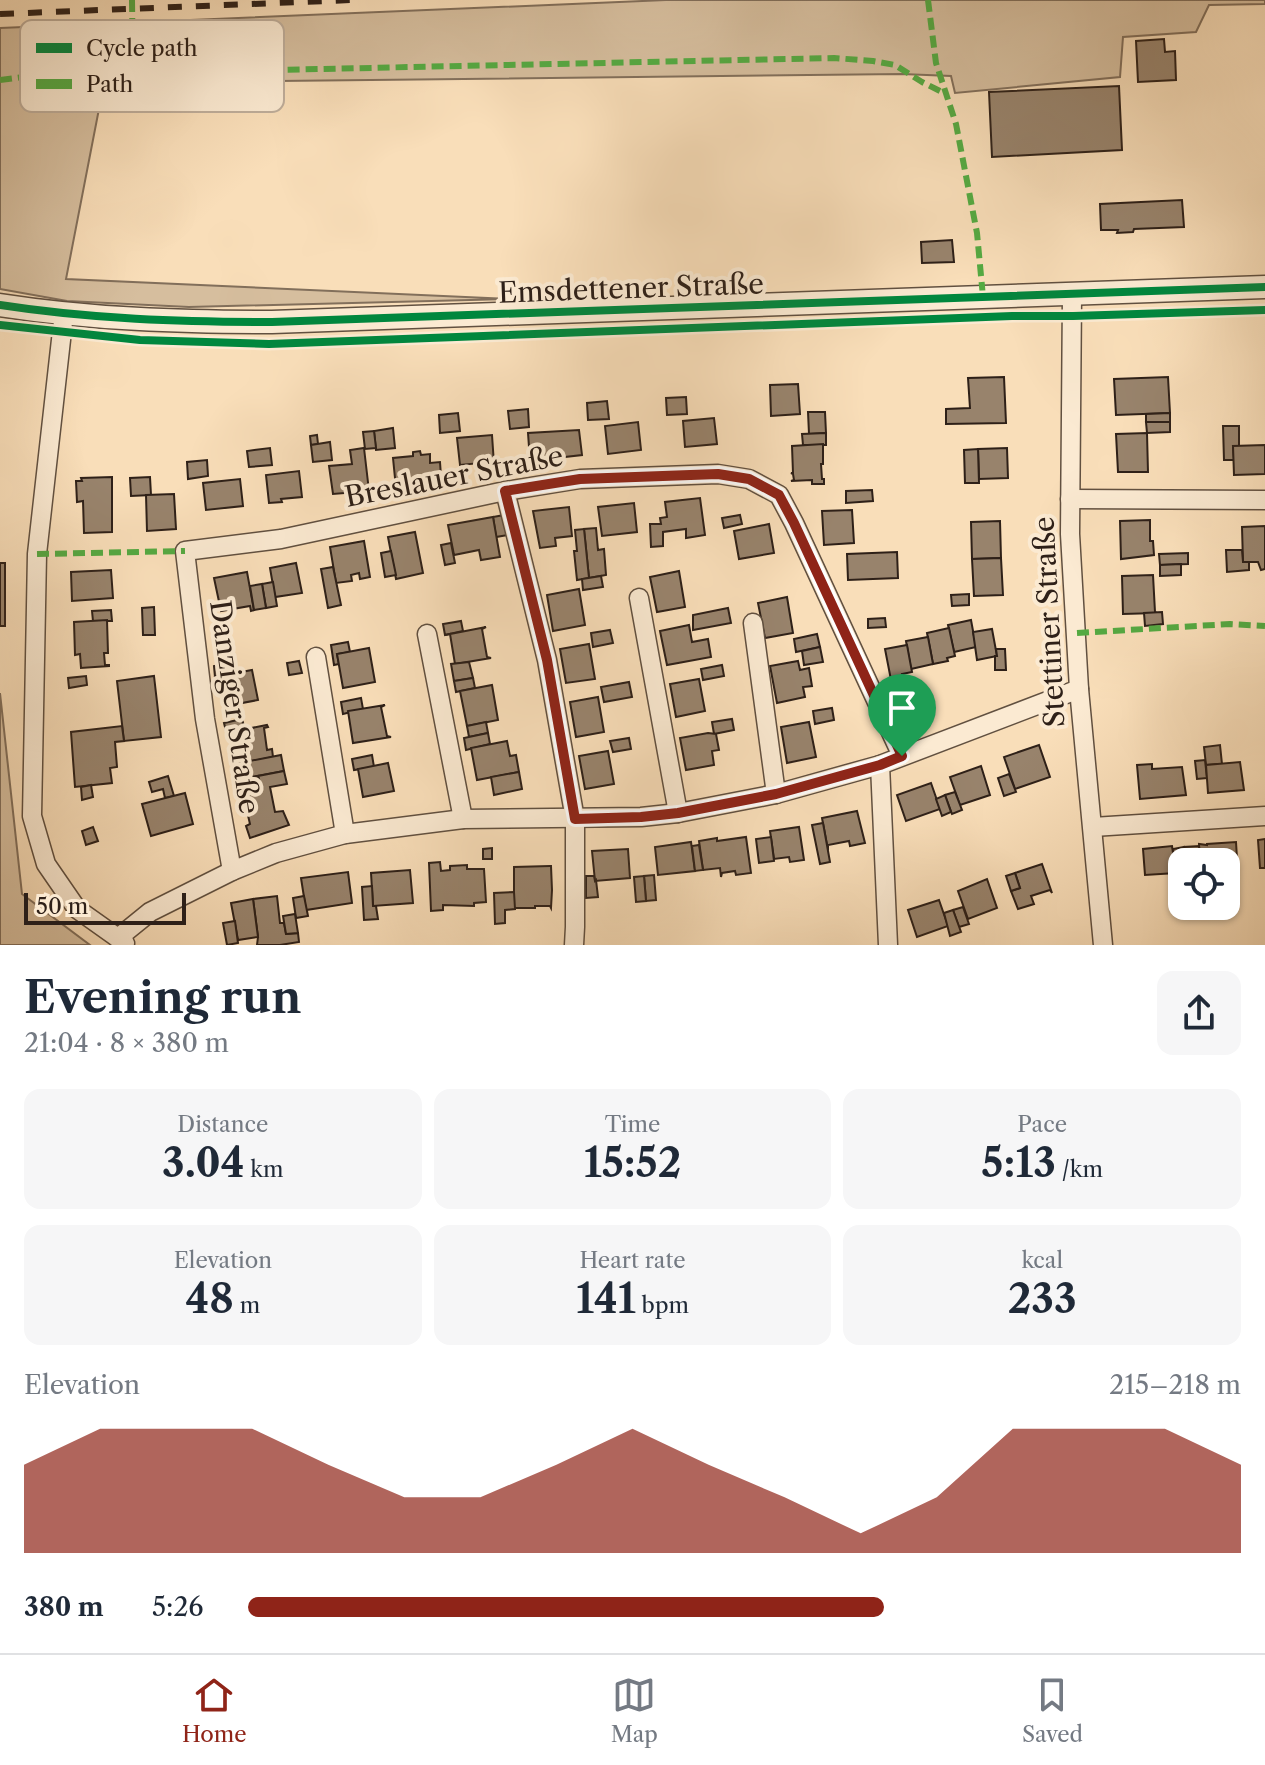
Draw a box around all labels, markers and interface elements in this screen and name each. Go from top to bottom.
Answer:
legend [20,20,284,112]
text: Cycle path [86,35,198,62]
text: Path [86,71,134,98]
street label: Emsdettener Straße [498,266,764,310]
street label: Breslauer Straße [342,438,566,514]
street label: Stettiner Straße [1027,516,1071,728]
street label: Danziger Straße [203,598,267,816]
pin [868,674,936,756]
icon: arrive [880,686,924,730]
map controls [1168,848,1240,920]
button: locate [1168,848,1240,920]
scale bar [24,889,186,925]
text: 50 m [36,893,88,920]
text: Evening run [24,970,301,1024]
button: share [1157,971,1241,1055]
text: 21:04 · 8 × 380 m [24,1027,229,1059]
text: Distance [177,1111,268,1138]
text: Time [605,1111,660,1138]
text: Pace [1017,1111,1067,1138]
text: 3.04 [162,1138,244,1187]
text: 15:52 [584,1138,681,1187]
text: 5:13 [981,1138,1056,1187]
text: km [244,1156,284,1183]
text: /km [1056,1156,1103,1183]
text: Elevation [174,1247,272,1274]
text: Heart rate [579,1247,686,1274]
text: kcal [1021,1247,1063,1274]
text: 48 [185,1274,234,1323]
text: 141 [576,1274,636,1323]
text: 233 [1008,1274,1077,1323]
text: m [234,1292,260,1319]
text: bpm [636,1292,689,1319]
text: Elevation [24,1369,140,1401]
text: 215–218 m [1109,1369,1241,1401]
text: 380 m [24,1591,104,1623]
text: 5:26 [152,1591,204,1623]
tab: Home [182,1673,247,1748]
tab: Map [611,1673,658,1748]
tab: Saved [1022,1673,1083,1748]

